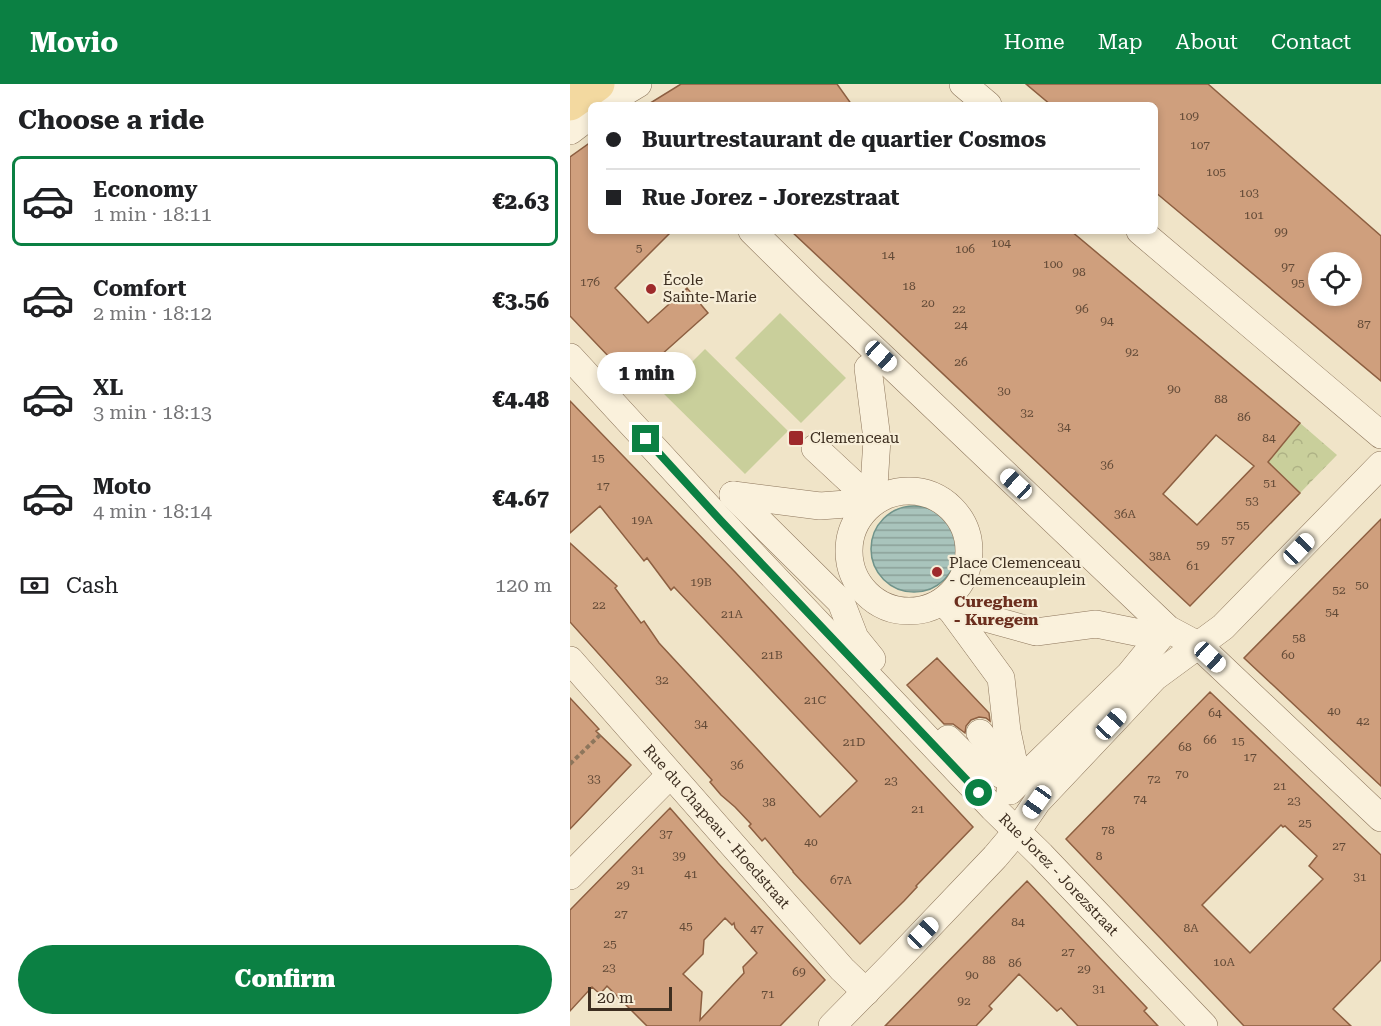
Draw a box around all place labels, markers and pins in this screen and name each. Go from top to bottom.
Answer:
place label: École Sainte-Marie [663,271,757,306]
marker: École Sainte-Marie [644,282,658,296]
marker: Clemenceau [787,429,805,447]
place label: Clemenceau [810,429,900,447]
place label: Place Clemenceau - Clemenceauplein [949,554,1086,589]
marker: Place Clemenceau - Clemenceauplein [930,565,944,579]

